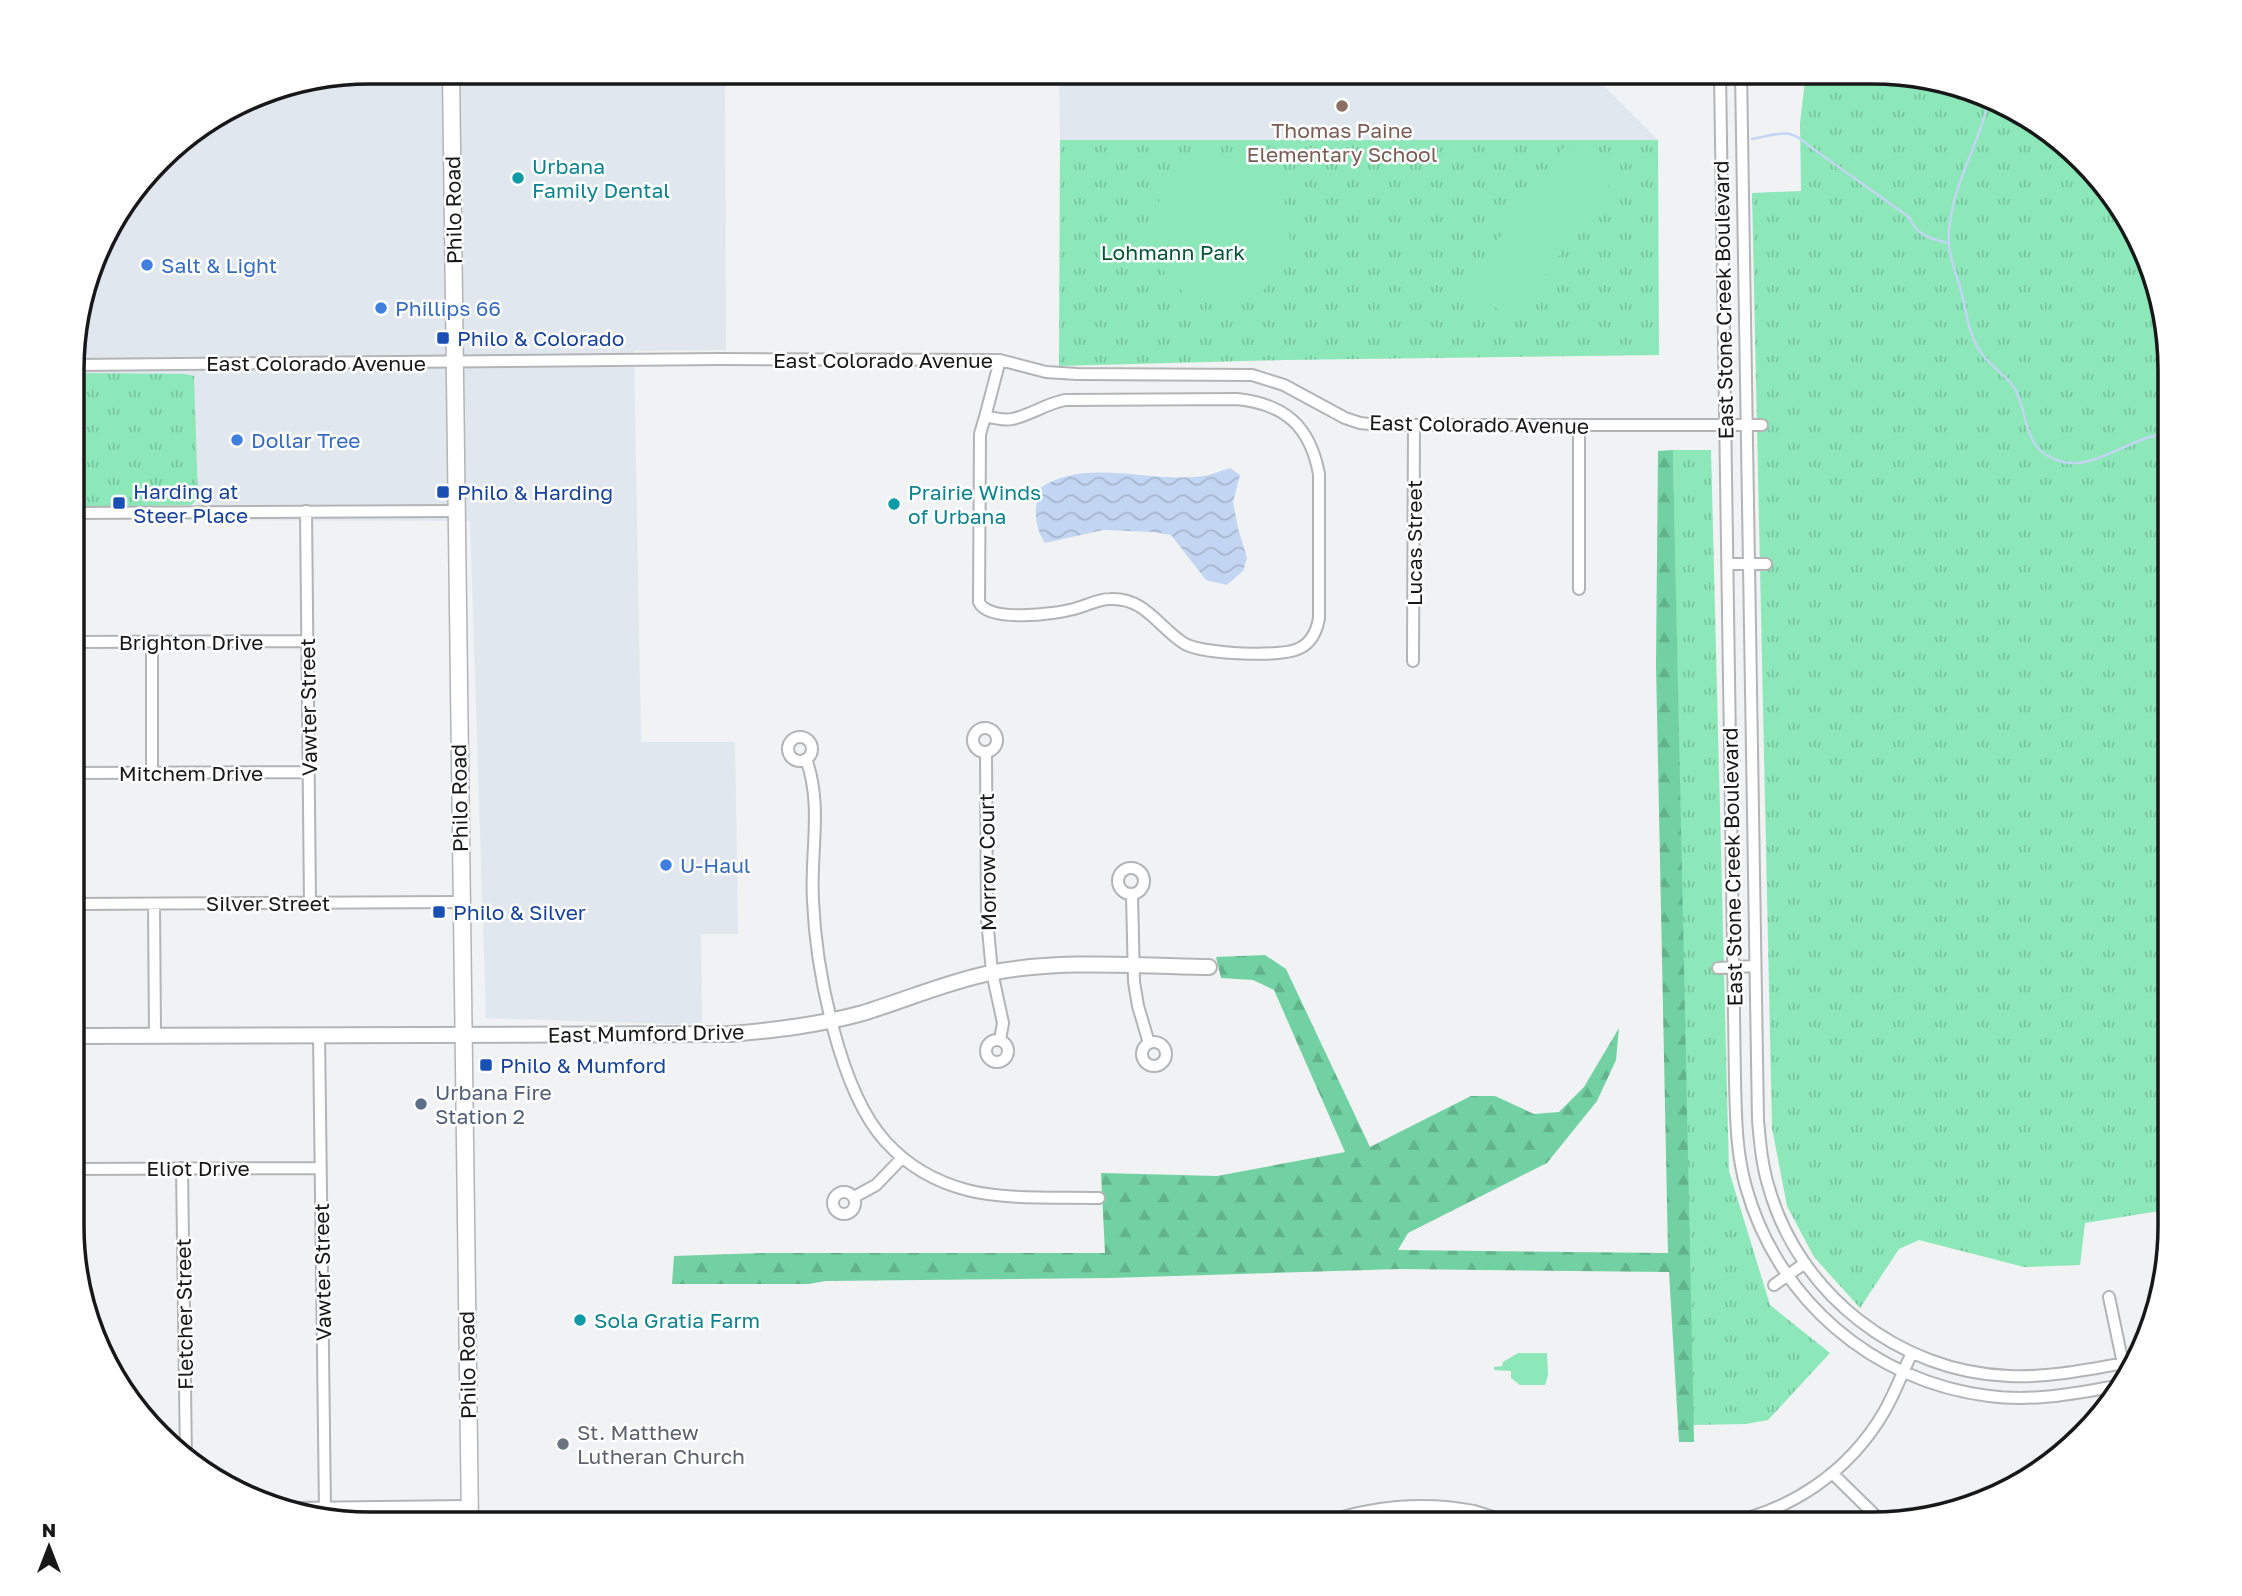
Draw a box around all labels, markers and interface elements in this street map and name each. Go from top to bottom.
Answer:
marker: Thomas Paine Elementary School [1334,98,1350,114]
place label: Thomas Paine Elementary School [1247,117,1437,167]
place label: Urbana Family Dental [532,153,670,203]
street label: Philo Road [439,156,467,264]
street label: East Stone Creek Boulevard [1708,160,1738,440]
marker: Urbana Family Dental [510,170,526,186]
park label: Lohmann Park [1101,239,1245,265]
place label: Salt & Light [161,252,277,278]
marker: Salt & Light [139,257,155,273]
place label: Phillips 66 [395,295,501,321]
marker: Phillips 66 [373,300,389,316]
place label: Philo & Colorado [457,325,624,351]
marker: Philo & Colorado [435,330,451,346]
street label: East Colorado Avenue [773,347,993,373]
street label: East Colorado Avenue [206,350,426,376]
street label: East Colorado Avenue [1369,409,1589,439]
place label: Dollar Tree [251,427,361,453]
marker: Dollar Tree [229,432,245,448]
place label: Harding at Steer Place [133,478,248,528]
place label: Philo & Harding [457,479,613,505]
place label: Prairie Winds of Urbana [908,479,1041,529]
street label: Lucas Street [1401,480,1427,606]
marker: Philo & Harding [435,484,451,500]
marker: Harding at Steer Place [111,495,127,511]
marker: Prairie Winds of Urbana [886,496,902,512]
street label: Brighton Drive [119,629,263,655]
street label: Vawter Street [294,638,322,776]
street label: East Stone Creek Boulevard [1717,727,1747,1007]
street label: Philo Road [445,744,473,852]
street label: Mitchem Drive [119,760,263,786]
street label: Morrow Court [973,793,1001,931]
place label: U-Haul [680,852,751,878]
marker: U-Haul [658,857,674,873]
street label: Silver Street [206,890,330,916]
place label: Philo & Silver [453,899,586,925]
marker: Philo & Silver [431,904,447,920]
street label: East Mumford Drive [547,1018,745,1048]
place label: Philo & Mumford [500,1052,666,1078]
marker: Philo & Mumford [478,1057,494,1073]
place label: Urbana Fire Station 2 [435,1079,552,1129]
marker: Urbana Fire Station 2 [413,1096,429,1112]
street label: Eliot Drive [146,1155,250,1181]
street label: Vawter Street [308,1203,336,1341]
street label: Fletcher Street [170,1238,198,1390]
place label: Sola Gratia Farm [594,1307,760,1333]
street label: Philo Road [453,1311,481,1419]
marker: Sola Gratia Farm [572,1312,588,1328]
place label: St. Matthew Lutheran Church [577,1419,745,1469]
marker: St. Matthew Lutheran Church [555,1436,571,1452]
north arrow [14,1512,84,1582]
text: N [42,1518,56,1541]

